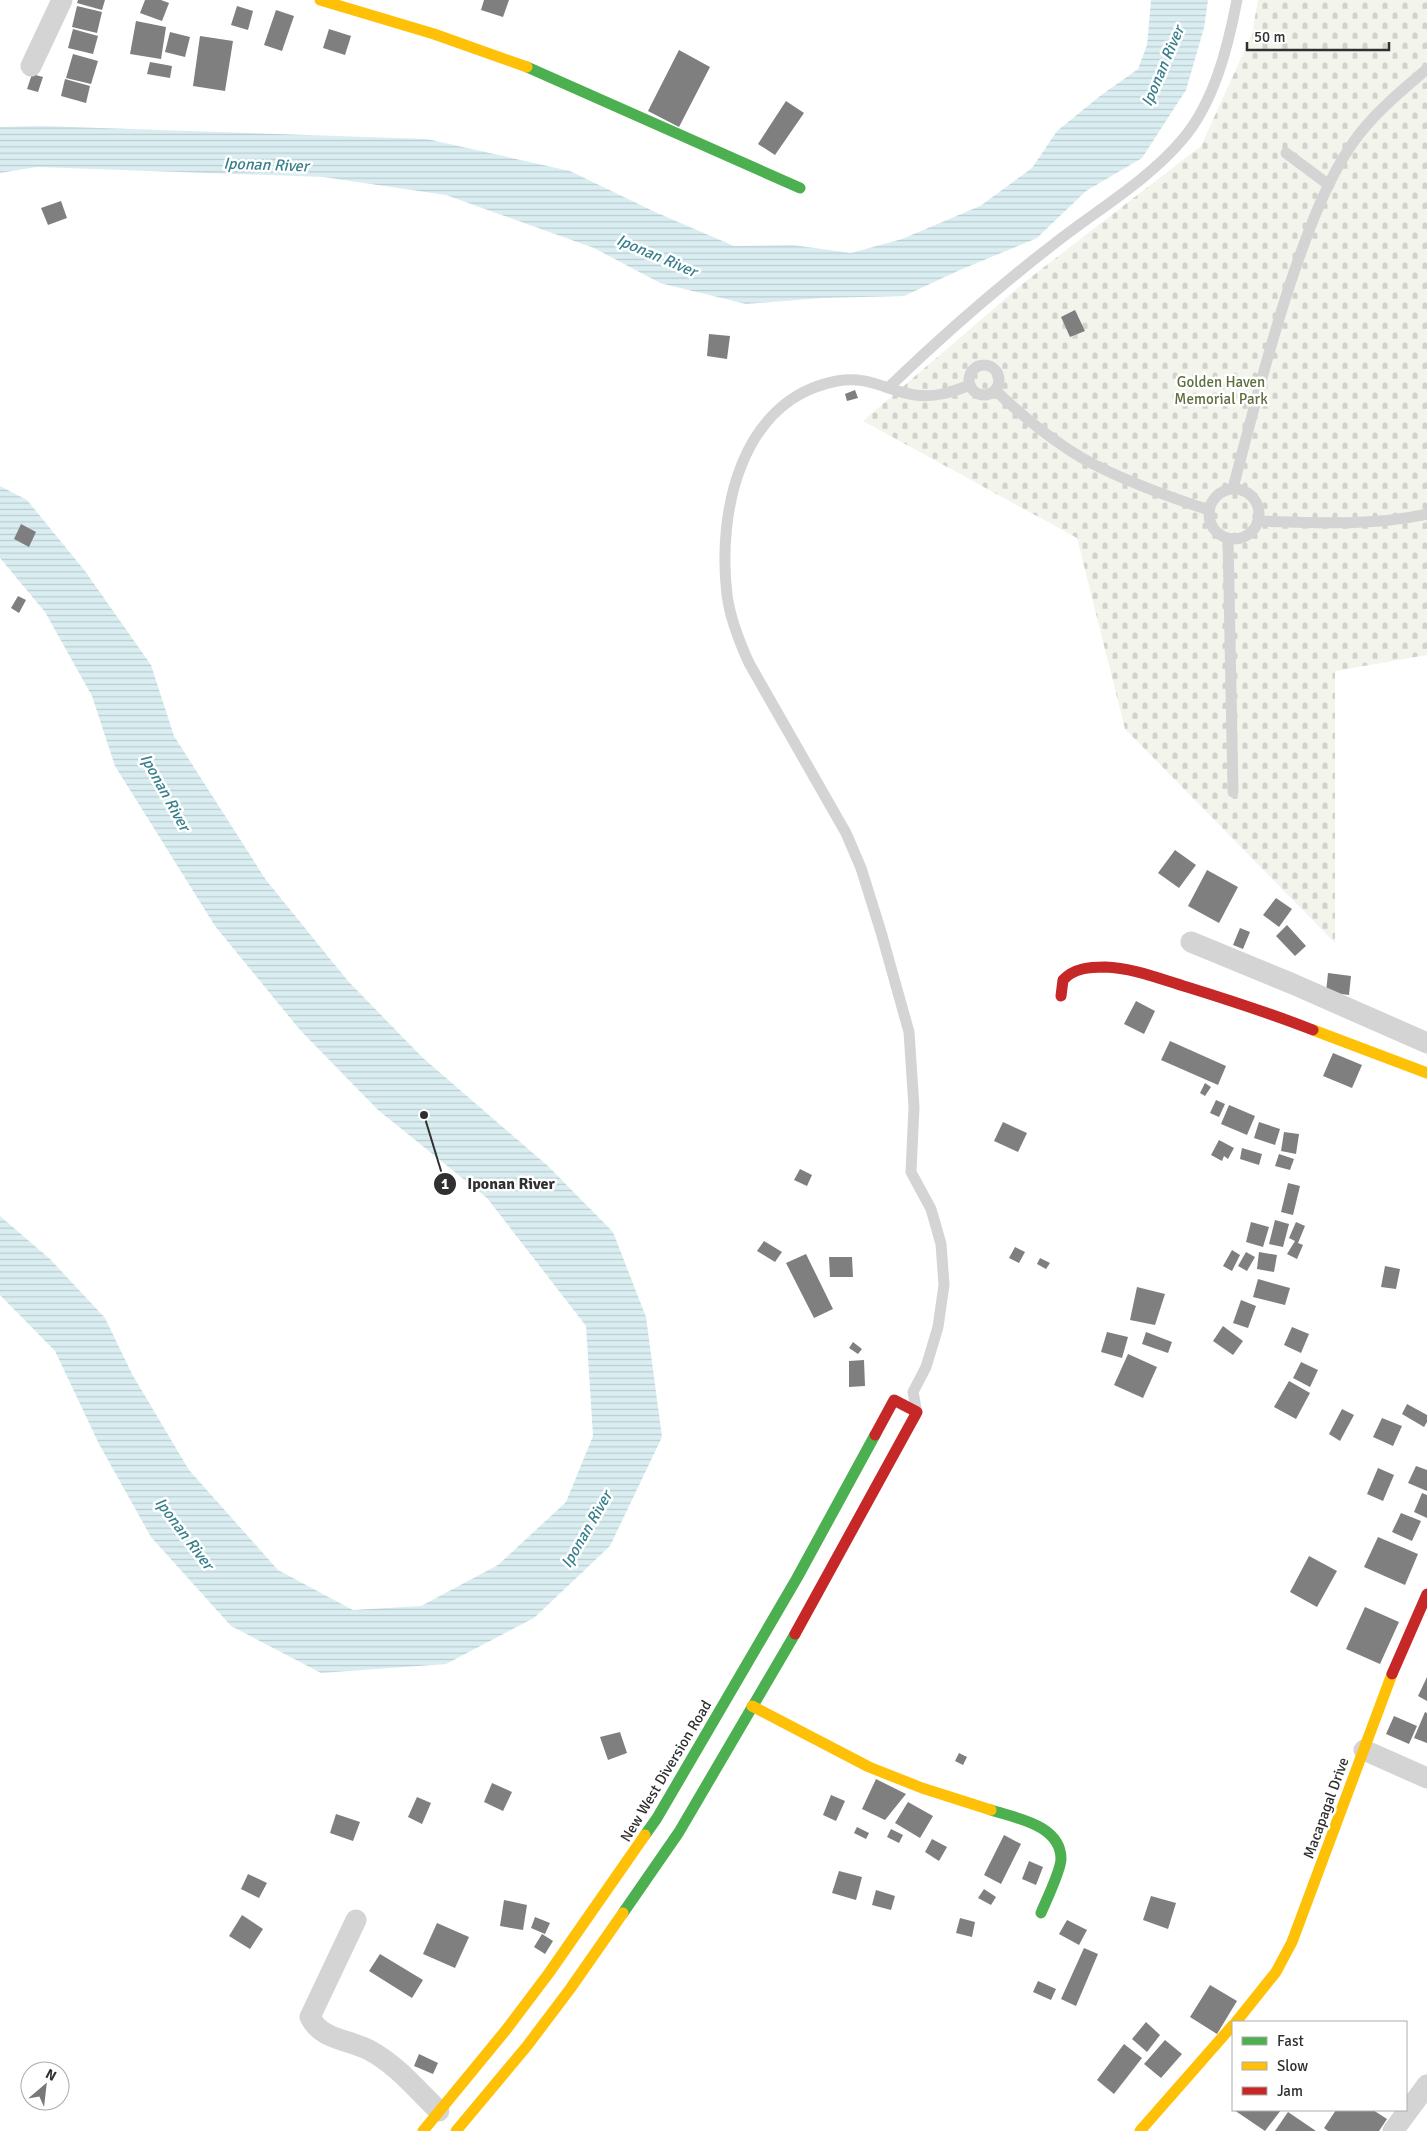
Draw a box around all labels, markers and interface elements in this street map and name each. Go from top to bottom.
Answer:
scale bar [1247,20,1390,52]
water label: Iponan River [1137,21,1190,110]
text: 50 m [1254,28,1285,46]
water label: Iponan River [223,154,311,177]
water label: Iponan River [613,230,702,283]
park label: Golden Haven Memorial Park [1174,373,1268,408]
water label: Iponan River [136,750,196,836]
callout: Iponan River [432,1168,565,1199]
text: Iponan River [467,1174,555,1194]
text: 1 [441,1175,449,1193]
water label: Iponan River [557,1486,618,1571]
water label: Iponan River [151,1494,219,1575]
street label: New West Diversion Road [617,1697,715,1845]
street label: Macapagal Drive [1299,1755,1353,1861]
legend [1232,2021,1407,2111]
text: Fast [1277,2032,1304,2050]
text: Slow [1277,2057,1308,2075]
north arrow [20,2061,70,2111]
text: N [43,2065,59,2085]
text: Jam [1277,2082,1303,2100]

